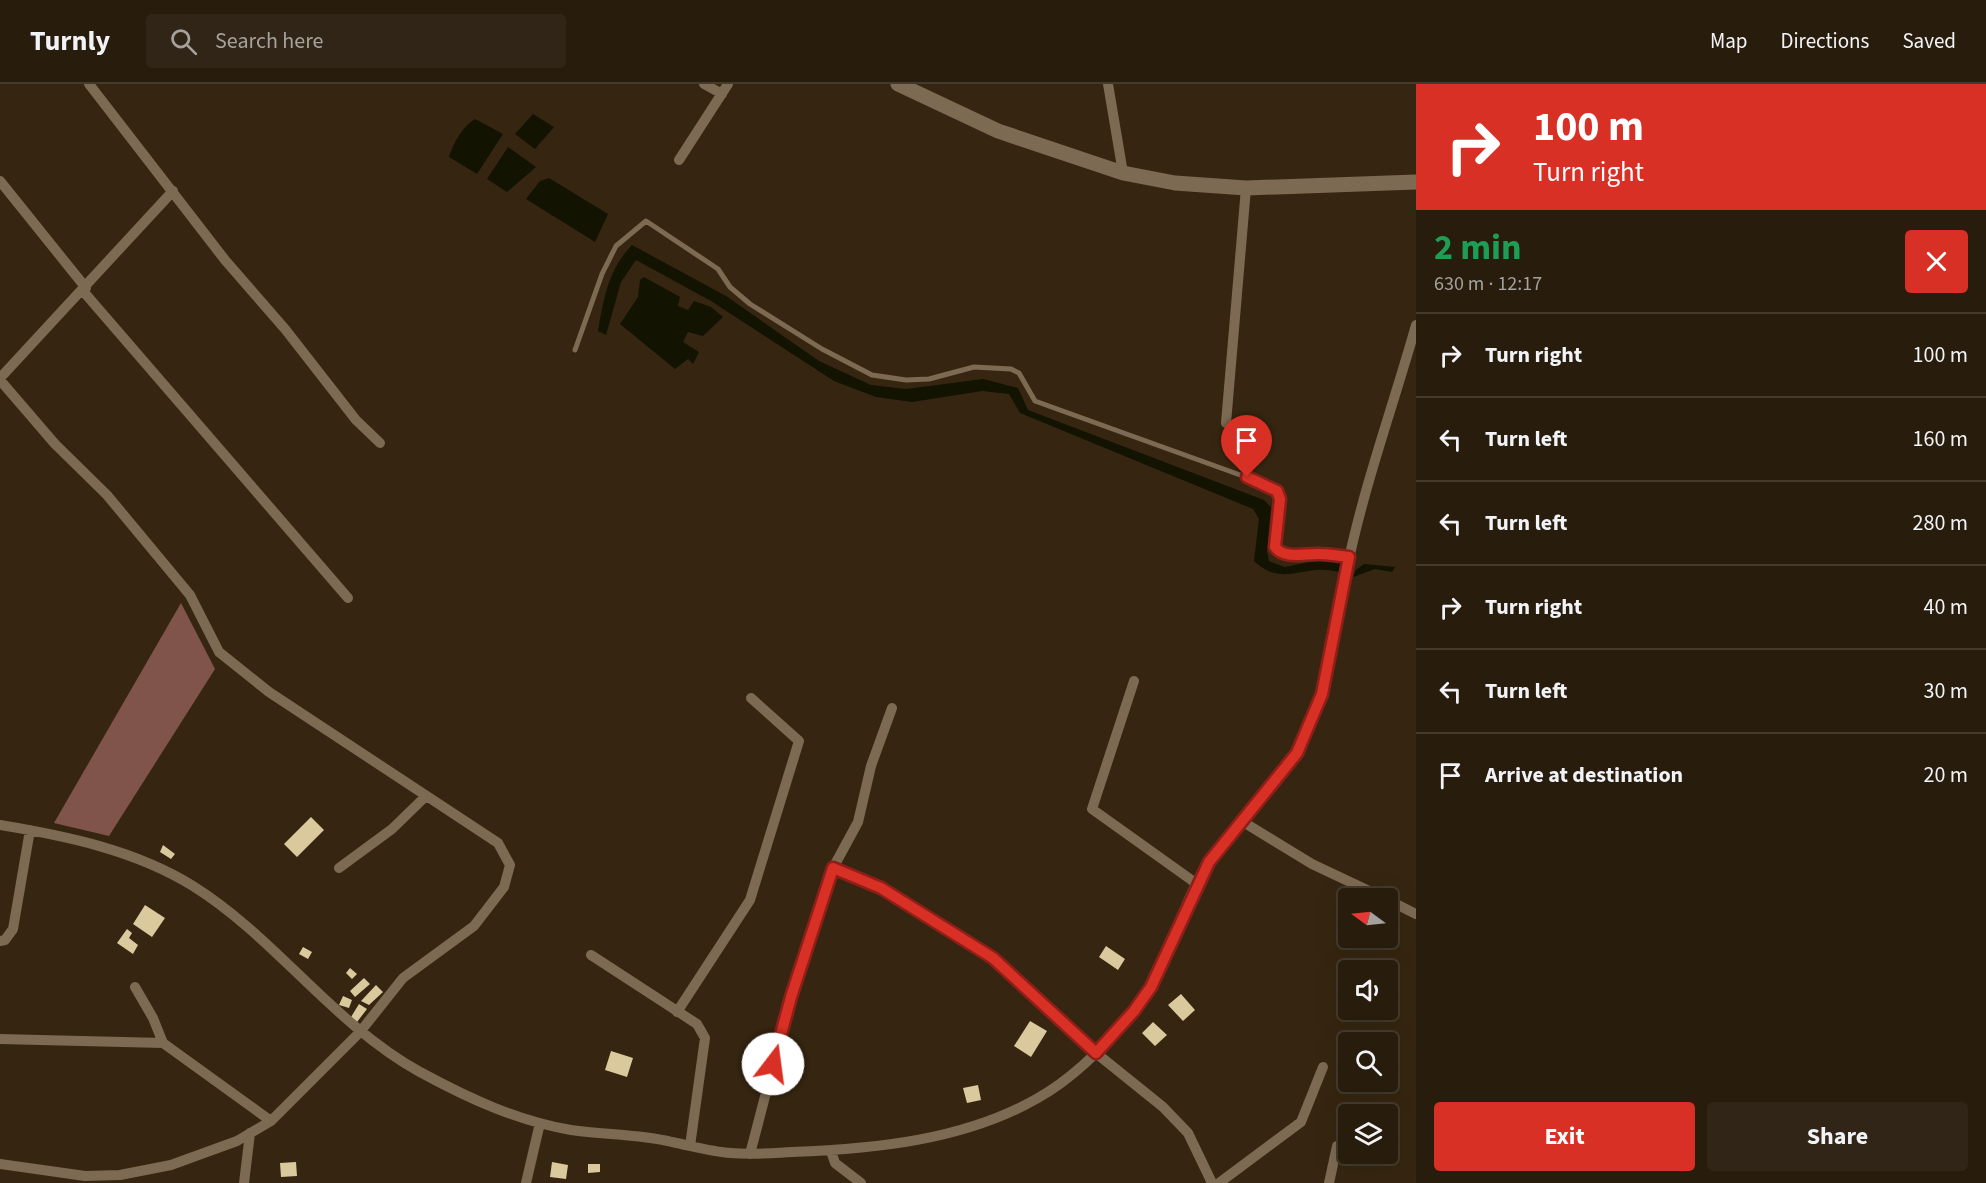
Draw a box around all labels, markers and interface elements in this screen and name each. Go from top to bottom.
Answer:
search box [146,14,566,68]
text: Turnly [30,21,110,61]
icon: search [167,25,200,58]
text: Search here [215,25,324,57]
text: Map [1710,26,1748,56]
text: Directions [1781,26,1869,56]
text: Saved [1902,26,1956,56]
text: 100 m [1533,97,1644,157]
icon: right [1434,108,1512,186]
text: Turn right [1533,153,1644,192]
text: 2 min [1434,222,1522,273]
button: close [1905,230,1968,293]
text: 630 m · 12:17 [1434,270,1542,298]
icon: right [1434,339,1467,372]
text: Turn right [1485,339,1582,371]
text: 100 m [1913,339,1968,371]
pin [1221,415,1272,477]
icon: left [1434,423,1467,456]
text: Turn left [1485,423,1567,455]
text: 160 m [1913,423,1968,455]
icon: arrive [1230,424,1263,457]
icon: left [1434,507,1467,540]
text: Turn left [1485,507,1567,539]
text: 280 m [1913,507,1968,539]
icon: right [1434,591,1467,624]
text: Turn right [1485,591,1582,623]
text: 40 m [1923,591,1968,623]
icon: left [1434,675,1467,708]
text: Turn left [1485,675,1567,707]
text: 30 m [1923,675,1968,707]
icon: arrive [1434,759,1467,792]
text: Arrive at destination [1485,759,1683,791]
text: 20 m [1923,759,1968,791]
north arrow [1338,888,1398,948]
map controls [1338,888,1398,1164]
button: sound [1338,960,1398,1020]
position arrow [741,1032,805,1096]
button: search [1338,1032,1398,1092]
button: Exit [1434,1102,1695,1171]
button: Share [1707,1102,1968,1171]
button: layers [1338,1104,1398,1164]

